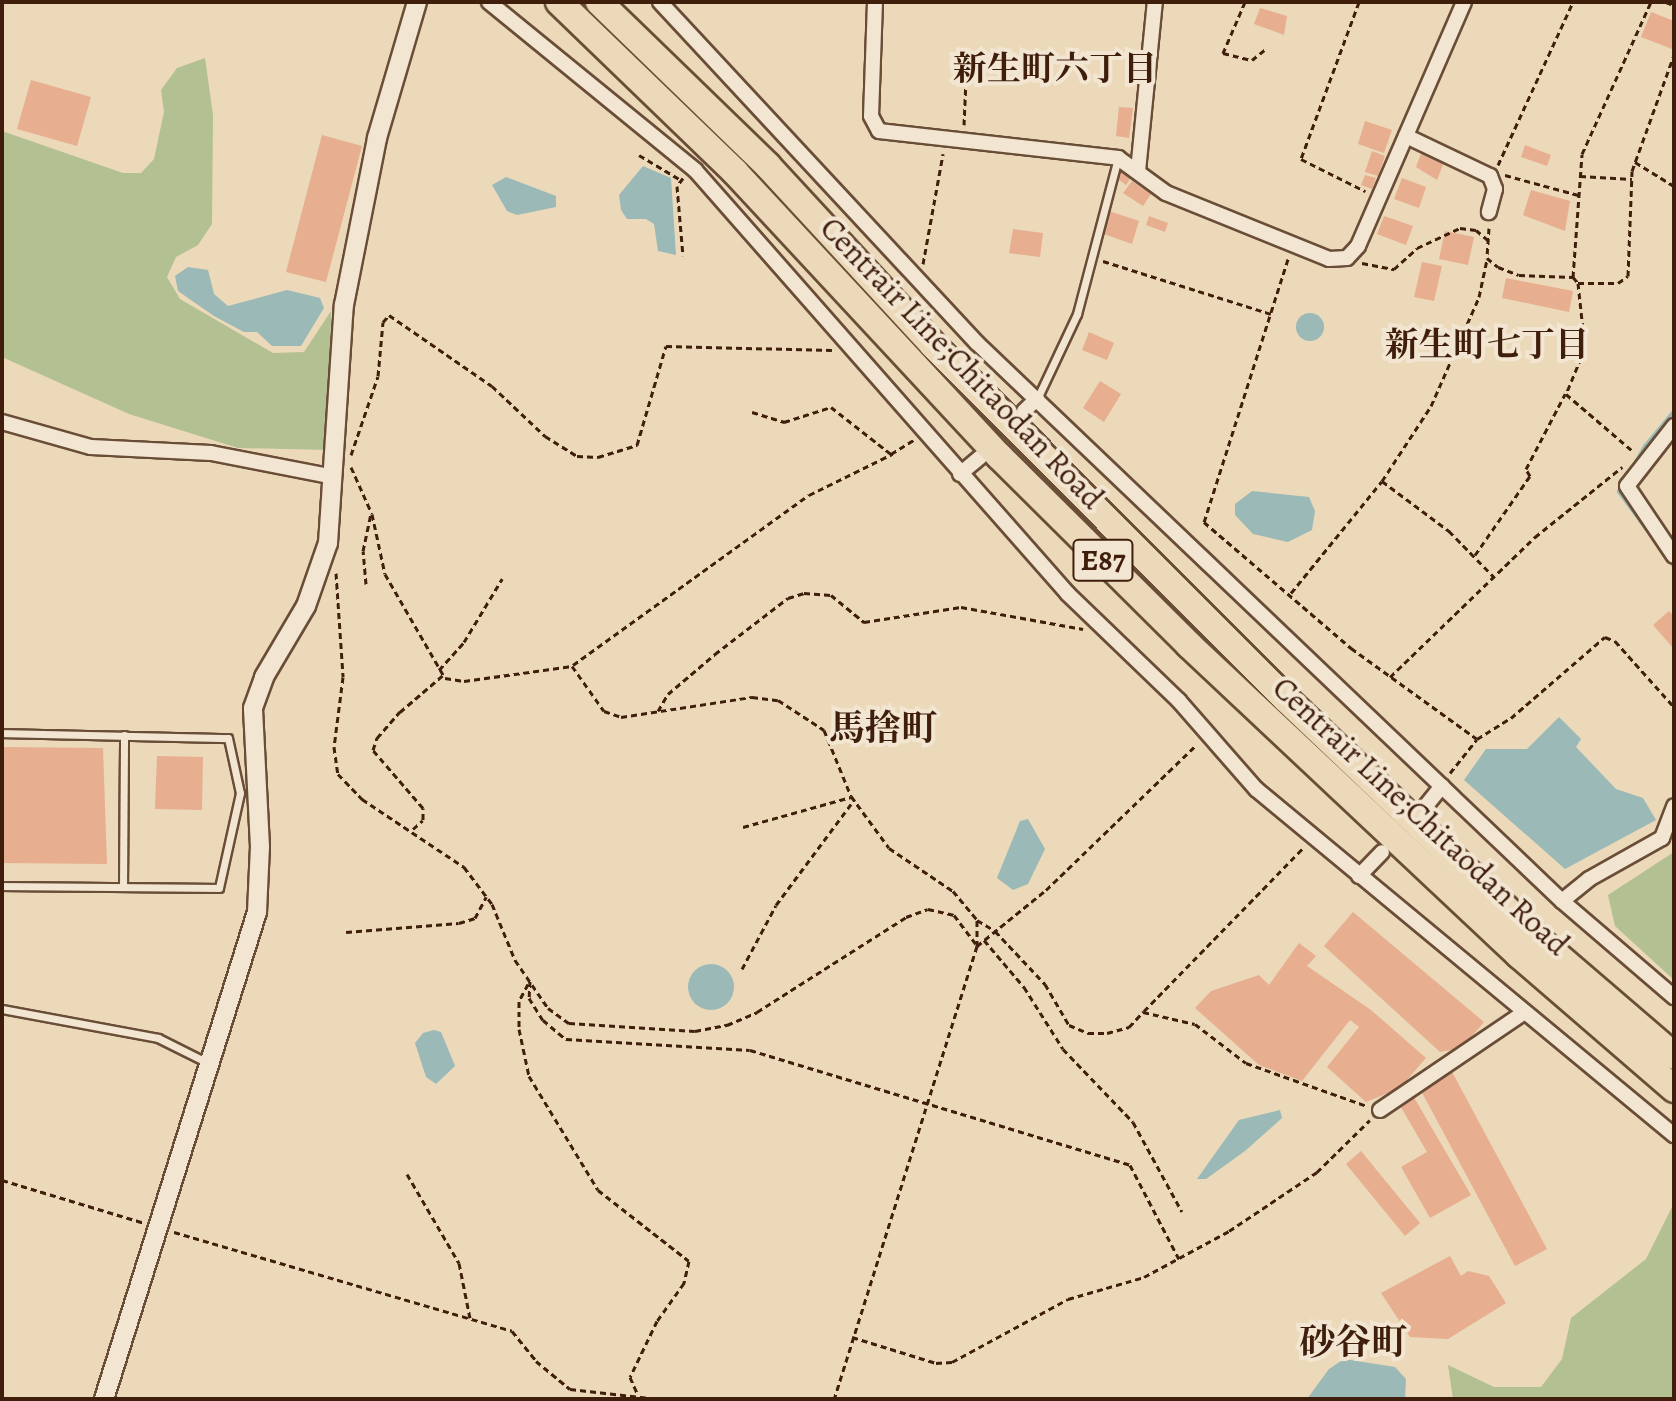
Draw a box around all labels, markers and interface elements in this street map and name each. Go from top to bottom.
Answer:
district label: 新生町六丁目 [953,49,1157,89]
street label: Centrair Line;Chitaodan Road [812,209,1112,517]
district label: 新生町七丁目 [1385,325,1589,365]
road number: E87 [1071,534,1135,586]
street label: Centrair Line;Chitaodan Road [1265,669,1577,963]
district label: 馬捨町 [829,706,937,750]
district label: 砂谷町 [1299,1320,1407,1364]

